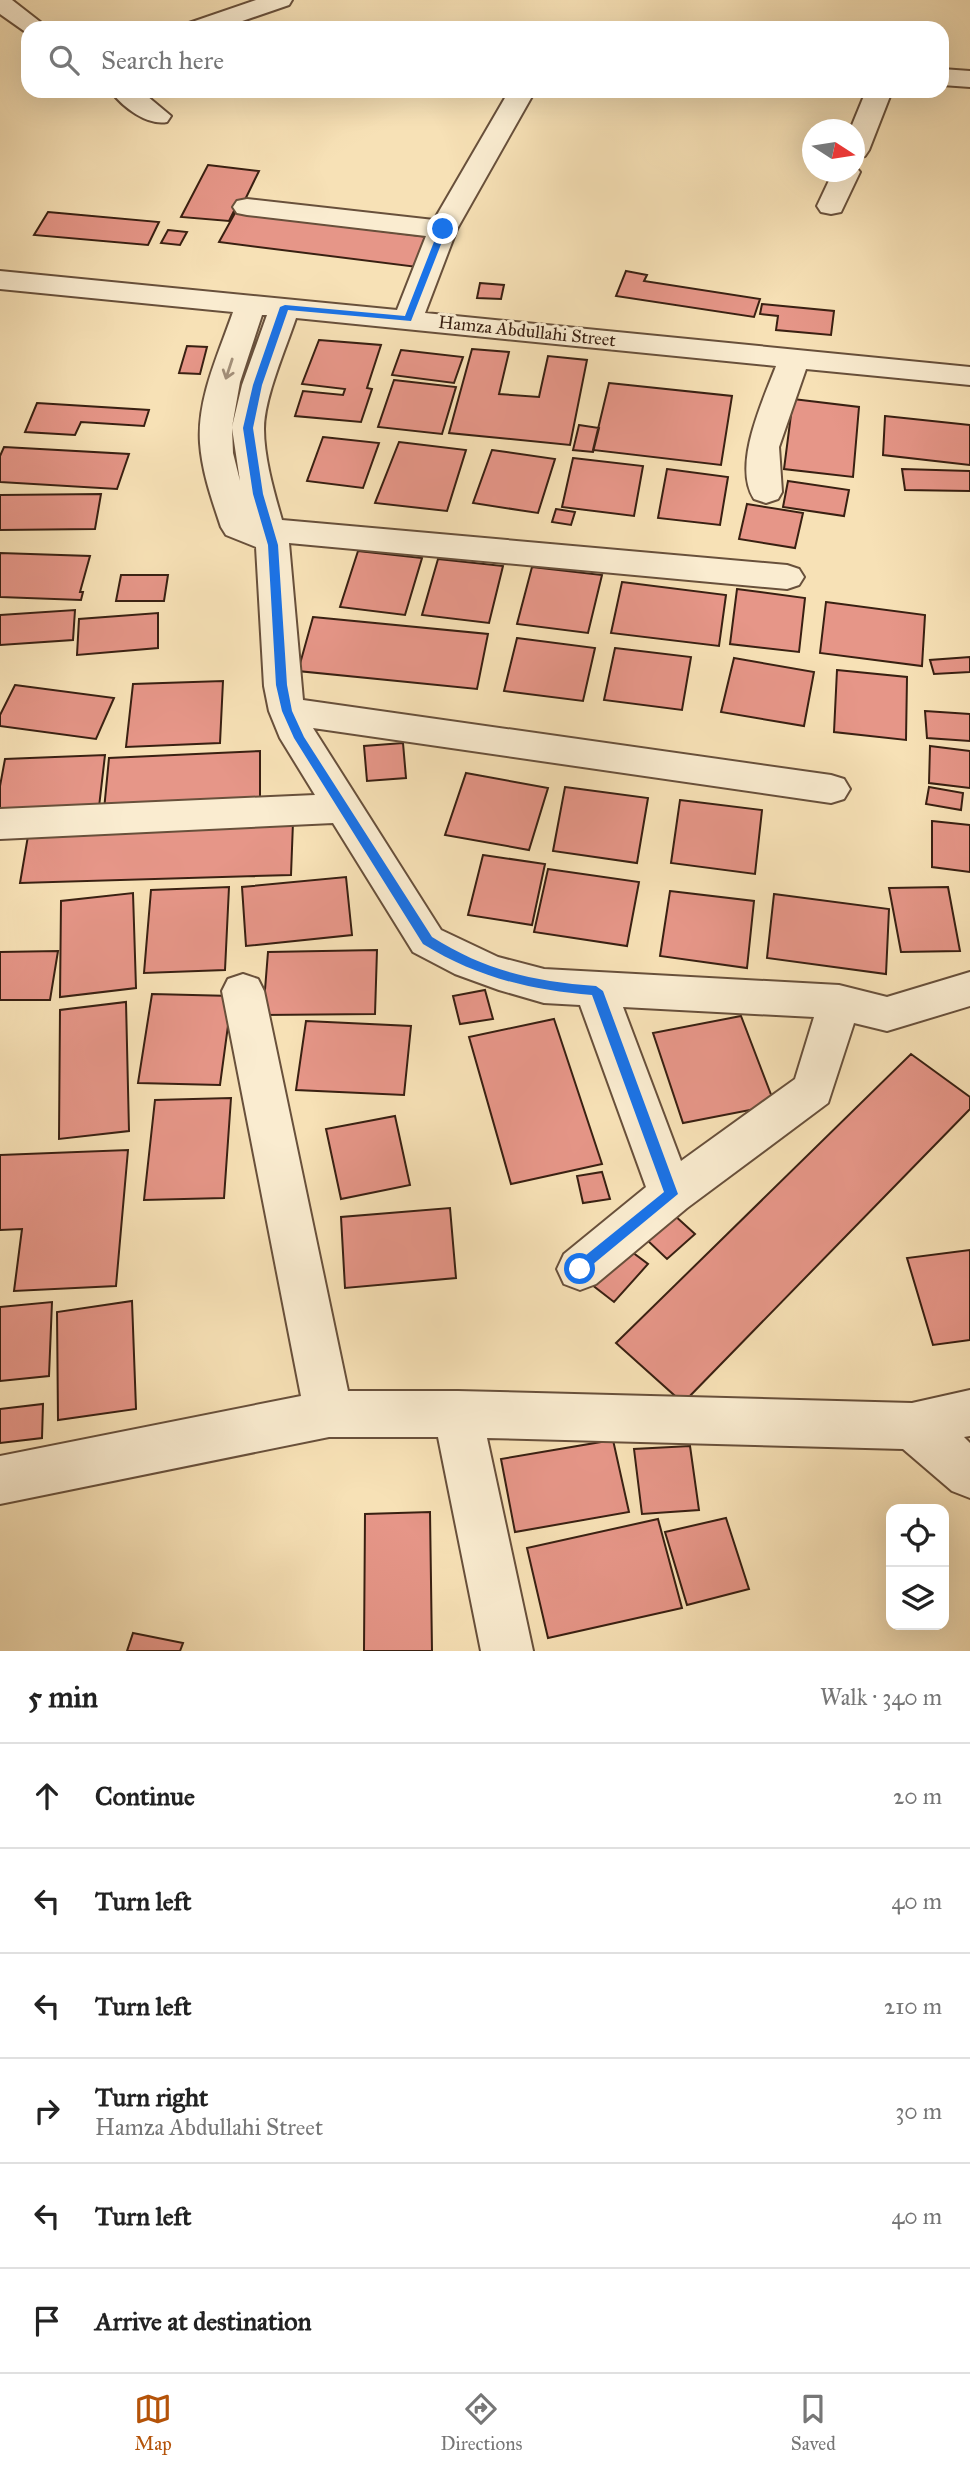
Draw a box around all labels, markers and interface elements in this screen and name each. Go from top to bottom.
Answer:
search box [21,21,949,98]
icon: search [45,41,83,79]
text: Search here [101,44,224,76]
north arrow [802,119,865,182]
route end [427,213,458,244]
street label: Hamza Abdullahi Street [437,311,618,351]
one-way arrow [222,358,235,380]
route start [564,1253,595,1284]
map controls [886,1504,949,1630]
button: locate [886,1504,949,1567]
button: layers [886,1567,949,1630]
text: 5 min [28,1679,98,1715]
text: Walk · 340 m [820,1683,942,1711]
icon: ahead [28,1777,66,1815]
text: Continue [95,1780,195,1812]
text: 20 m [893,1782,942,1810]
icon: left [28,1882,66,1920]
text: Turn left [95,1885,191,1917]
text: 40 m [892,1887,942,1915]
icon: left [28,1987,66,2025]
text: Turn left [95,1990,191,2022]
text: 210 m [884,1992,942,2020]
text: Turn right [95,2081,208,2113]
icon: right [28,2092,66,2130]
text: 30 m [895,2097,942,2125]
text: Hamza Abdullahi Street [95,2113,323,2141]
icon: left [28,2197,66,2235]
text: Turn left [95,2200,191,2232]
text: 40 m [892,2202,942,2230]
icon: arrive [28,2302,66,2340]
text: Arrive at destination [95,2305,312,2337]
tab: Map [134,2390,172,2455]
tab: Directions [440,2390,522,2455]
tab: Saved [791,2390,836,2455]

